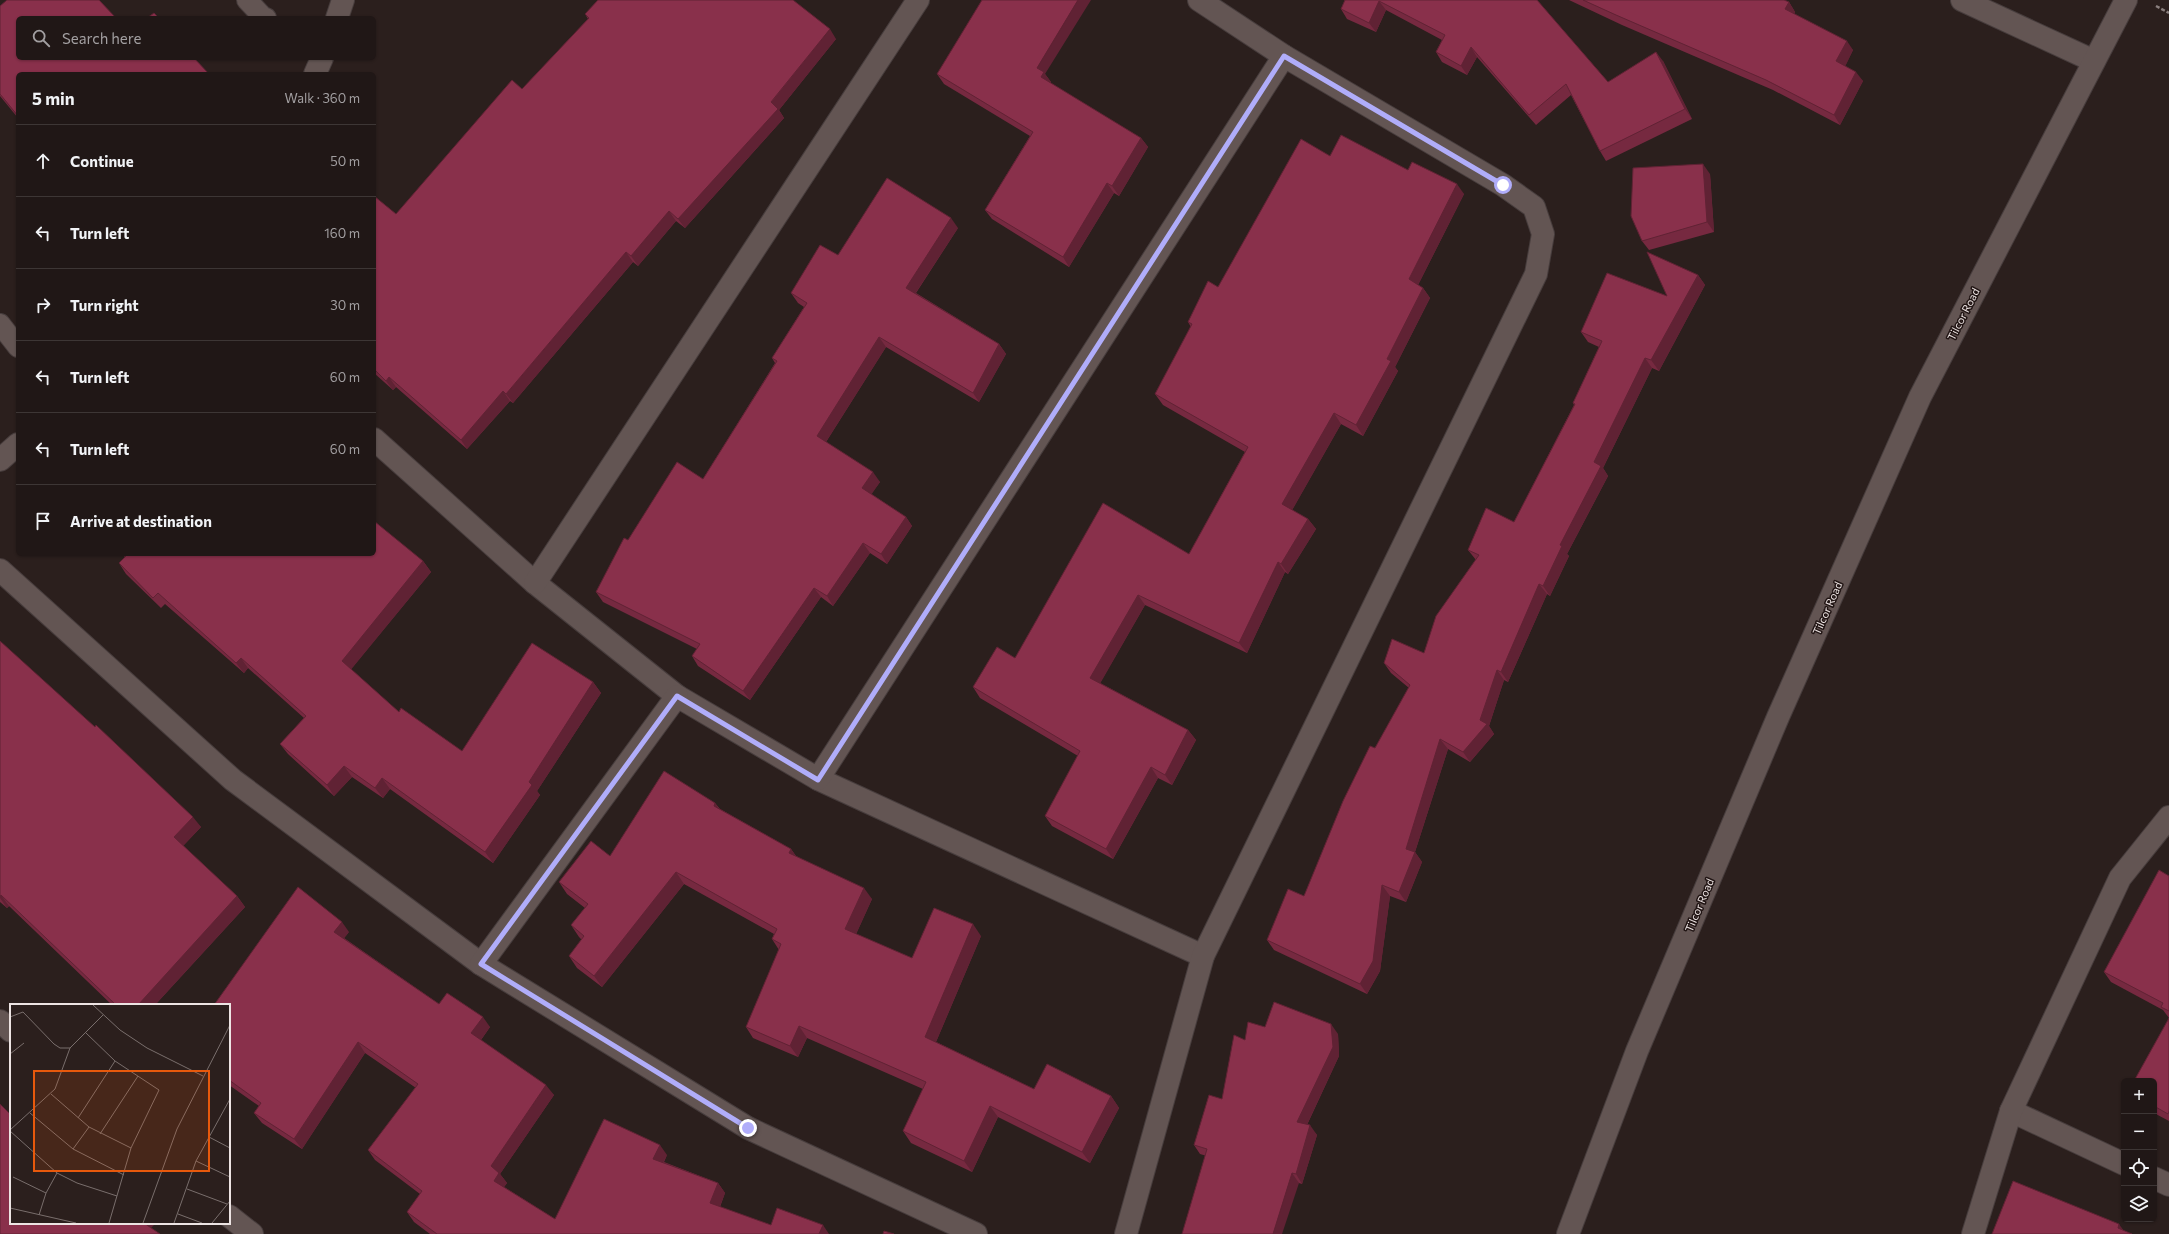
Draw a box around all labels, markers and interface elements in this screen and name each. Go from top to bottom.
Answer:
search box [16,16,376,60]
icon: search [30,27,52,49]
text: Search here [62,29,141,47]
text: 5 min [32,88,75,109]
text: Walk · 360 m [285,90,360,106]
icon: ahead [32,150,54,172]
text: Continue [70,152,134,170]
text: 50 m [330,153,360,169]
route start [1494,176,1512,194]
icon: left [32,222,54,244]
text: Turn left [70,224,129,242]
text: 160 m [324,225,360,241]
street label: Tilcor Road [1944,286,1982,342]
icon: right [32,294,54,316]
text: Turn right [70,296,139,314]
text: 30 m [330,297,360,313]
icon: left [32,366,54,388]
text: Turn left [70,368,129,386]
text: 60 m [330,369,360,385]
icon: left [32,438,54,460]
text: Turn left [70,440,129,458]
text: 60 m [330,441,360,457]
icon: arrive [32,510,54,532]
text: Arrive at destination [70,512,212,530]
street label: Tilcor Road [1809,579,1845,637]
street label: Tilcor Road [1682,876,1716,934]
inset map [10,1004,230,1224]
map controls [2121,1078,2157,1222]
button: + [2121,1078,2157,1114]
button: − [2121,1114,2157,1150]
route end [739,1119,757,1137]
button: locate [2121,1150,2157,1186]
button: layers [2121,1186,2157,1222]

